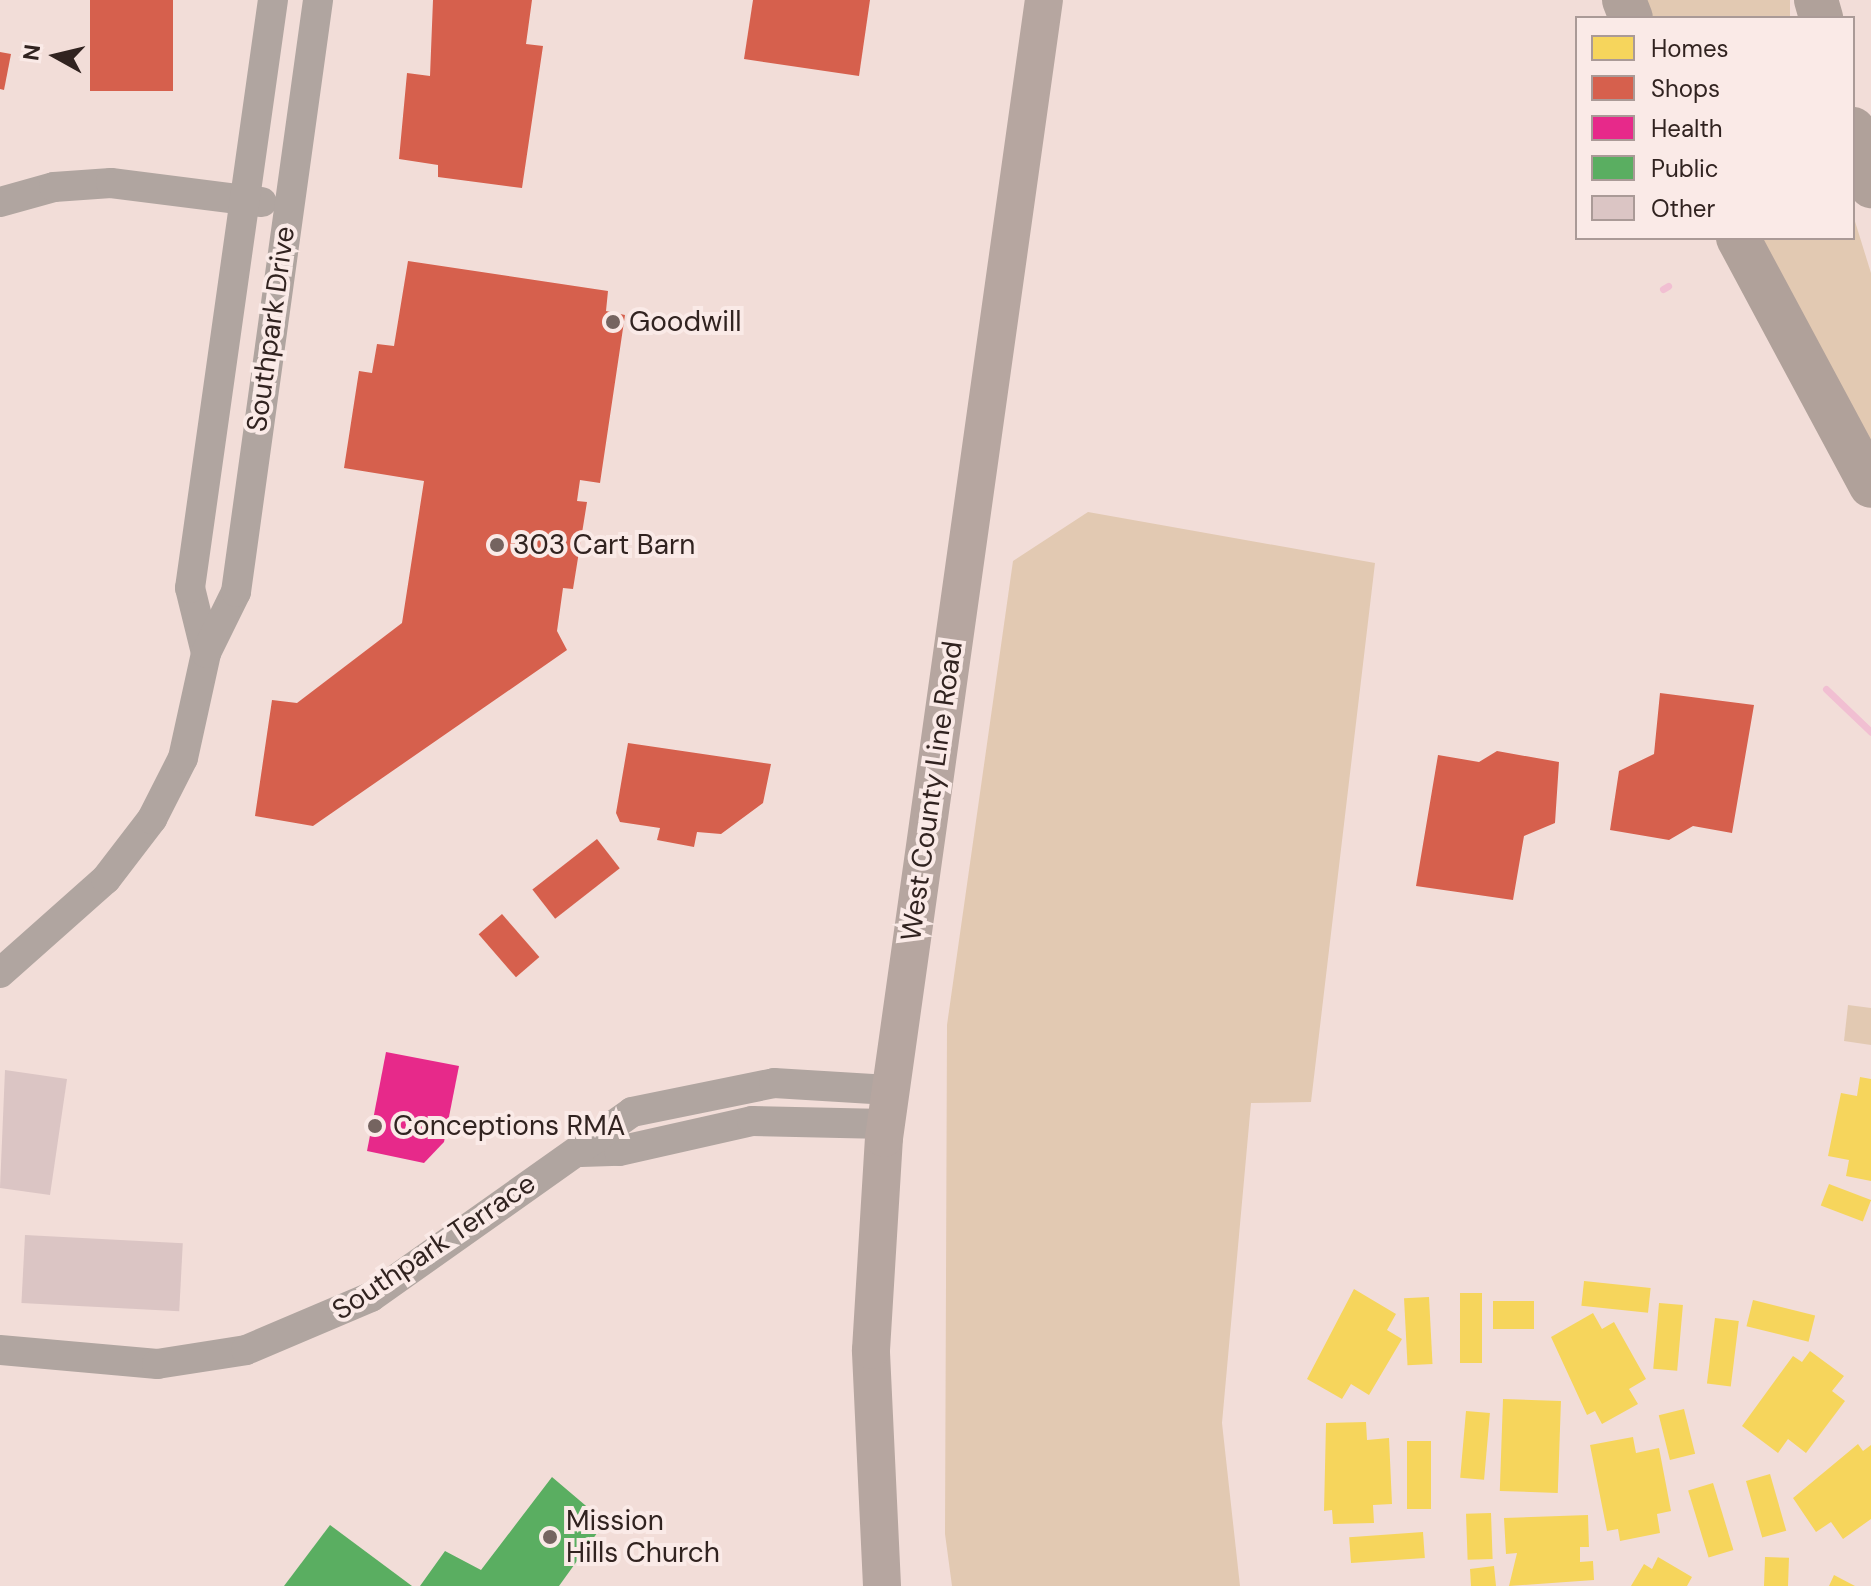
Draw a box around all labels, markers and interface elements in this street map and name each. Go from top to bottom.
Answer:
north arrow [16,16,96,96]
legend [1575,16,1855,240]
text: Homes [1651,33,1729,64]
text: N [16,43,47,63]
text: Shops [1651,73,1720,104]
text: Health [1651,113,1723,144]
text: Public [1651,153,1719,184]
text: Other [1651,193,1715,224]
street label: Southpark Drive [240,224,302,434]
place label: Goodwill [629,305,742,339]
marker: Goodwill [604,313,622,331]
place label: 303 Cart Barn [513,528,695,562]
marker: 303 Cart Barn [488,536,506,554]
street label: West County Line Road [894,639,970,943]
place label: Conceptions RMA [393,1109,625,1143]
marker: Conceptions RMA [364,1115,386,1137]
street label: Southpark Terrace [326,1167,542,1327]
place label: Mission Hills Church [566,1504,720,1570]
marker: Mission Hills Church [541,1528,559,1546]

